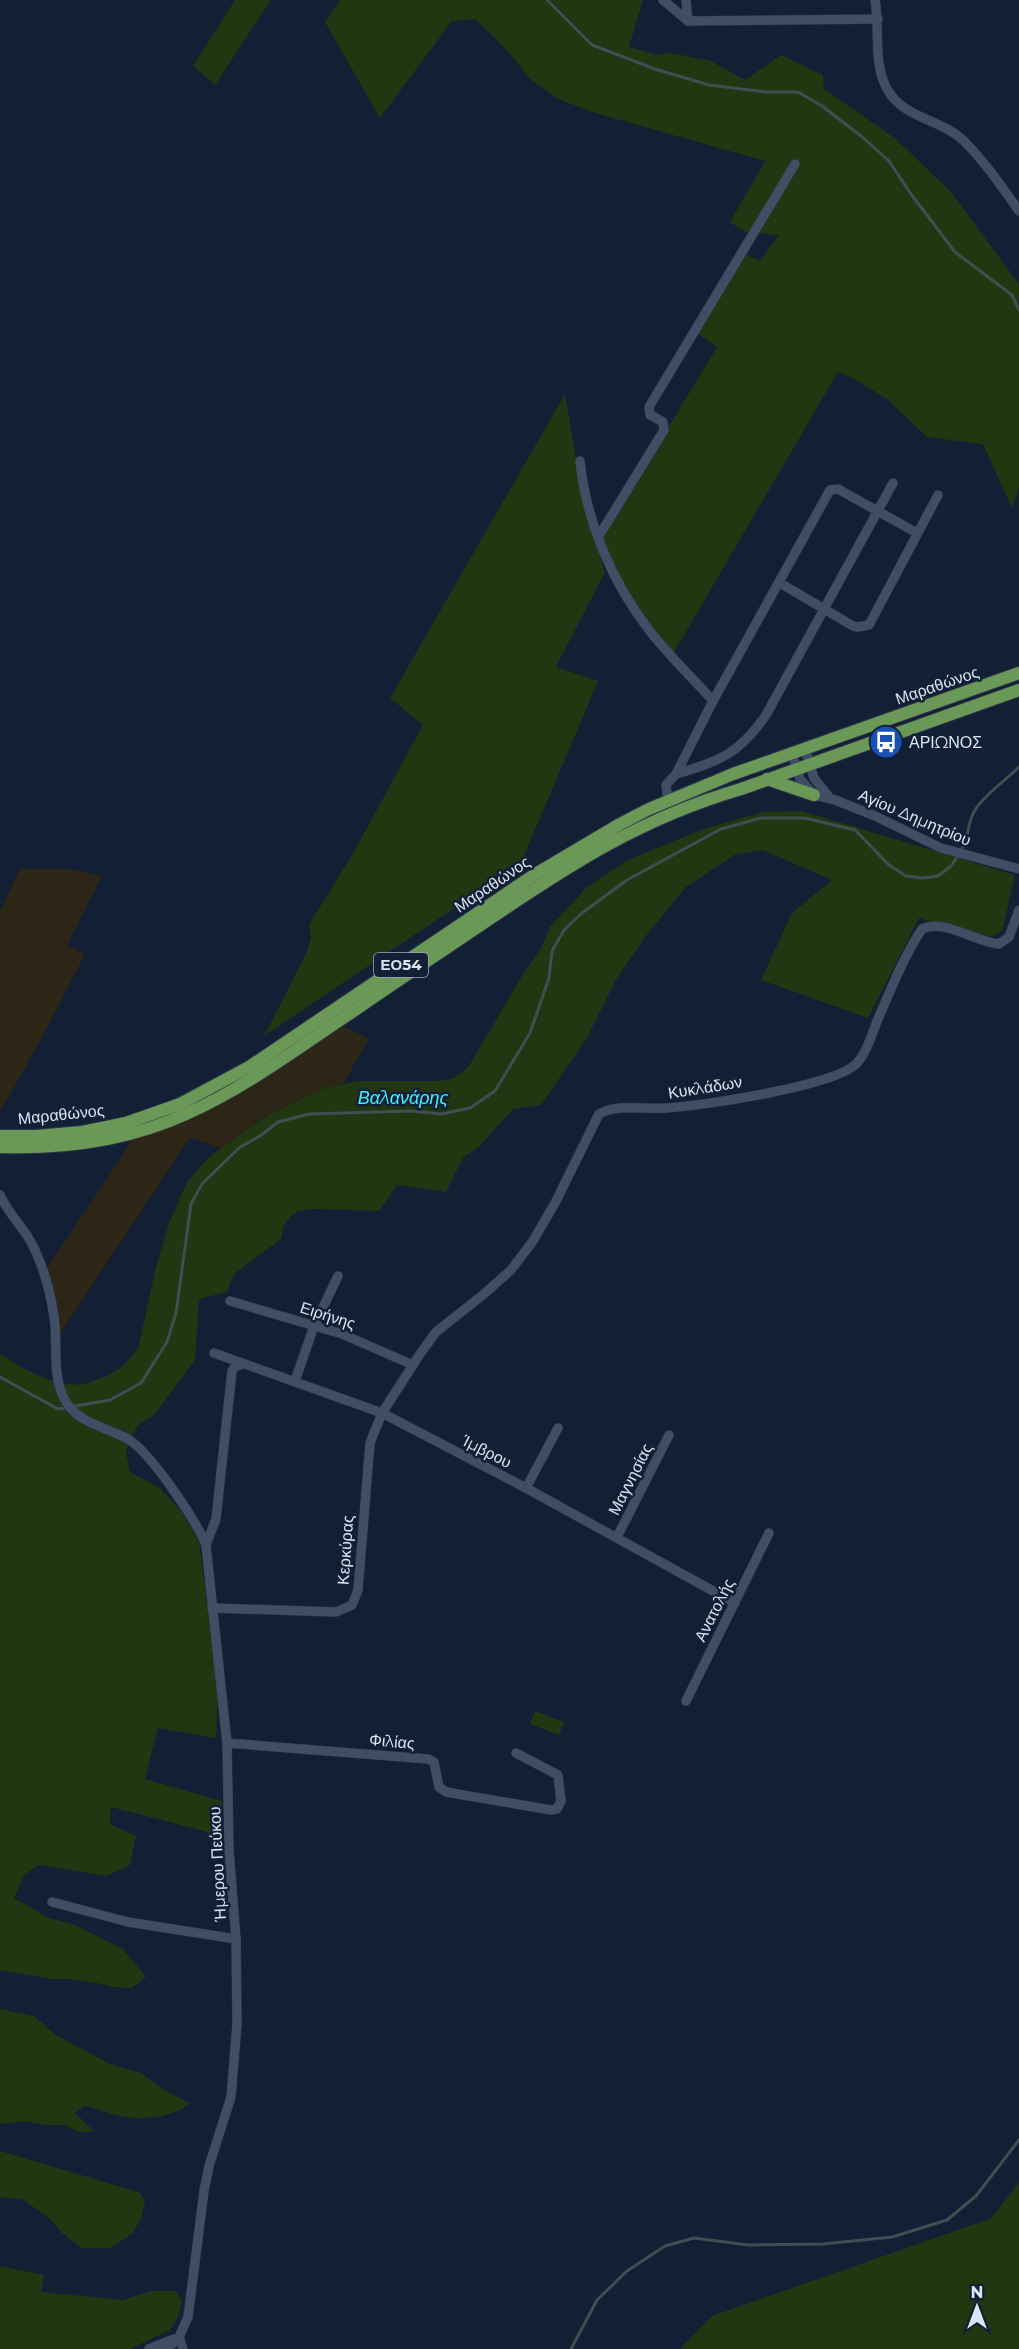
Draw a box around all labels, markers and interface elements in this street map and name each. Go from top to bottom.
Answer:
street label: Μαραθώνος [893,662,982,709]
bus stop icon: ΑΡΙΩΝΟΣ [868,724,904,760]
place label: ΑΡΙΩΝΟΣ [909,733,982,752]
street label: Αγίου Δημητρίου [856,785,974,850]
street label: Μαραθώνος [451,852,534,917]
road number: ΕΟ54 [374,953,428,977]
street label: Κυκλάδων [667,1072,743,1103]
water label: Βαλανάρης [358,1087,449,1109]
street label: Μαραθώνος [17,1100,106,1128]
street label: Ειρήνης [298,1298,358,1333]
street label: Ίμβρου [458,1431,515,1472]
street label: Μαγνησίας [604,1440,657,1518]
street label: Κερκύρας [334,1514,357,1585]
street label: Ανατολής [691,1575,738,1645]
street label: Φιλίας [368,1730,416,1753]
street label: Ήμερου Πεύκου [205,1806,230,1923]
north arrow [947,2277,1007,2337]
text: N [971,2283,983,2302]

